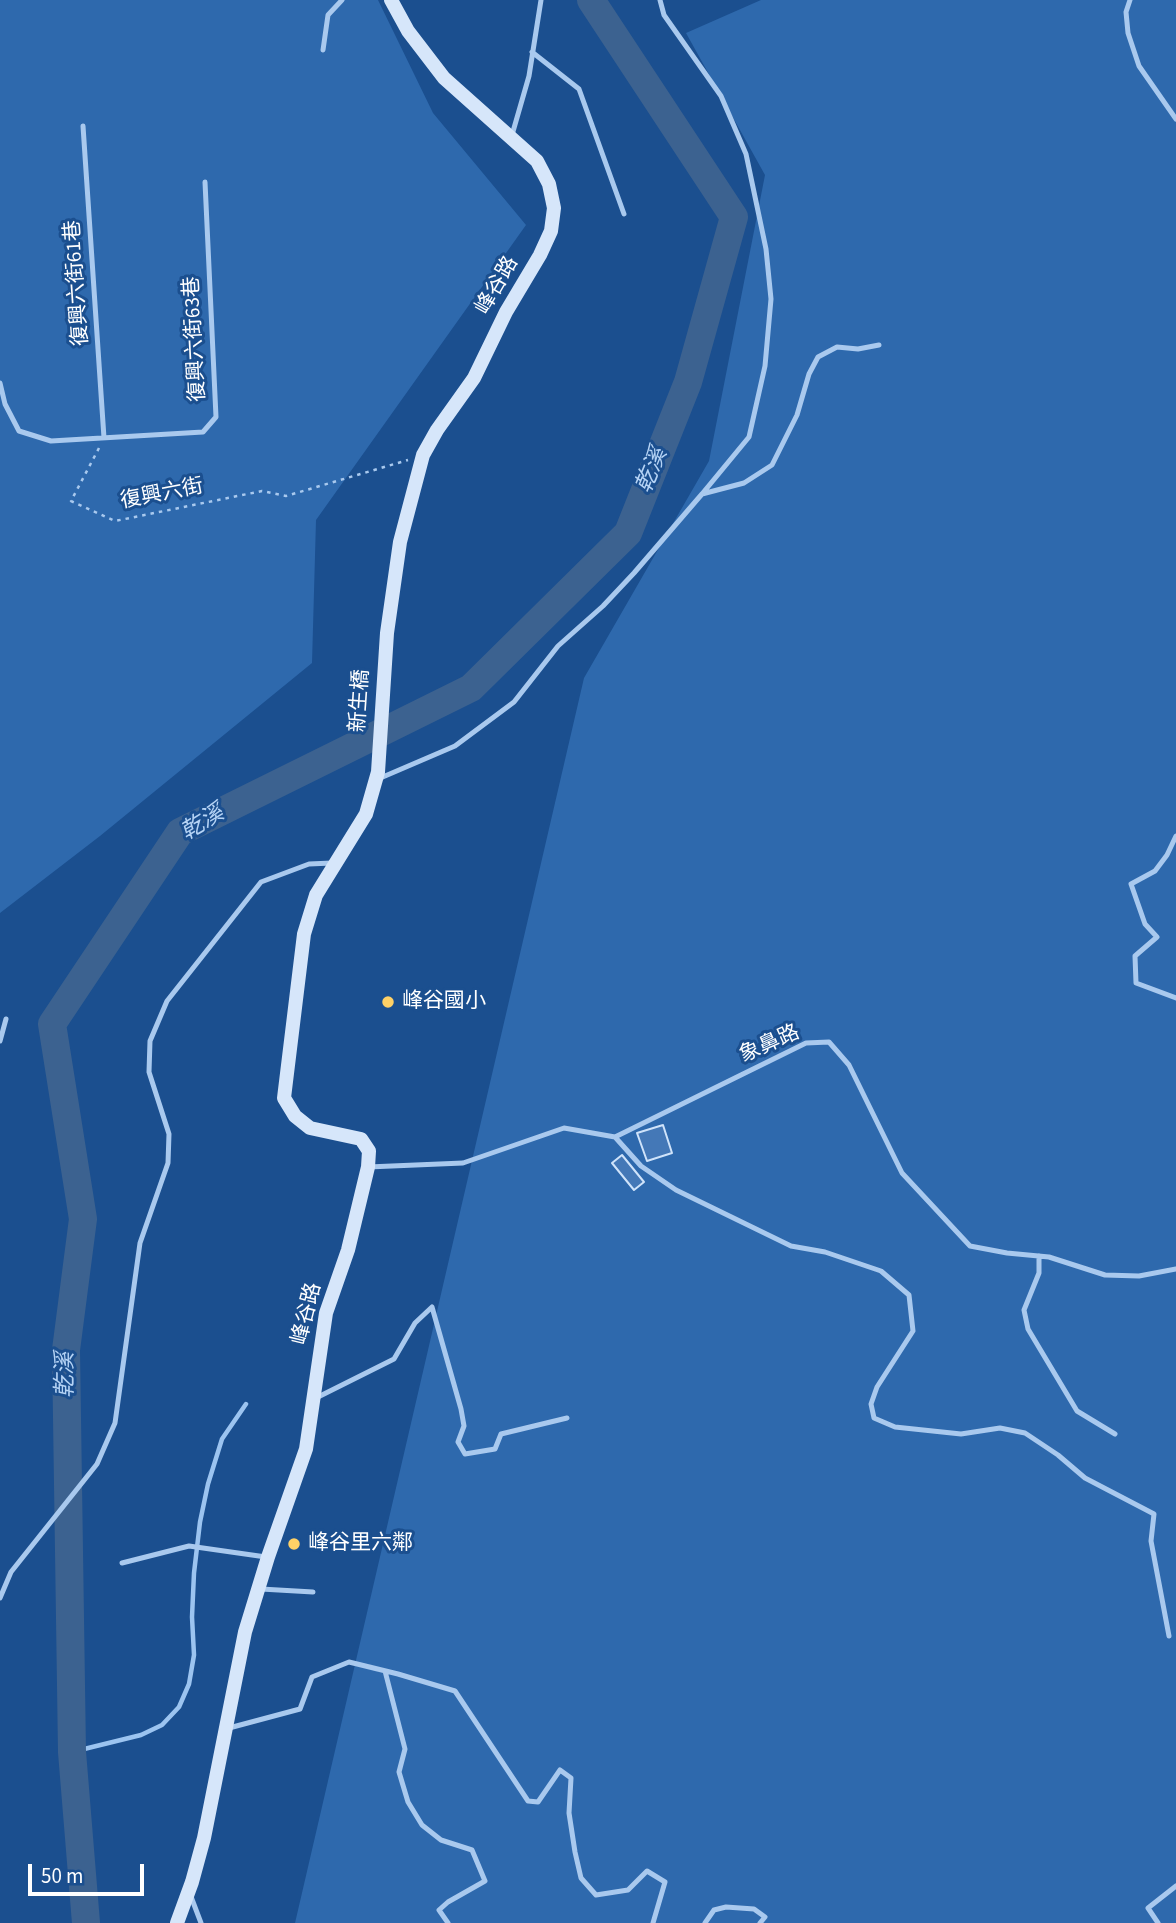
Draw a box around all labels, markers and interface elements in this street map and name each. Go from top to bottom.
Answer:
street label: 復興六街61巷 [61,219,95,347]
street label: 峰谷路 [471,252,525,320]
street label: 復興六街63巷 [180,275,212,403]
water label: 乾溪 [632,445,674,497]
street label: 復興六街 [118,475,206,515]
street label: 新生橋 [346,669,376,733]
water label: 乾溪 [176,800,230,848]
place label: 峰谷國小 [402,989,486,1015]
marker: 峰谷國小 [380,994,396,1010]
street label: 象鼻路 [736,1021,804,1069]
street label: 峰谷路 [288,1280,328,1348]
water label: 乾溪 [53,1352,81,1398]
place label: 峰谷里六鄰 [308,1531,413,1557]
marker: 峰谷里六鄰 [286,1536,302,1552]
scale bar [32,1850,147,1894]
text: 50 m [41,1861,83,1891]

